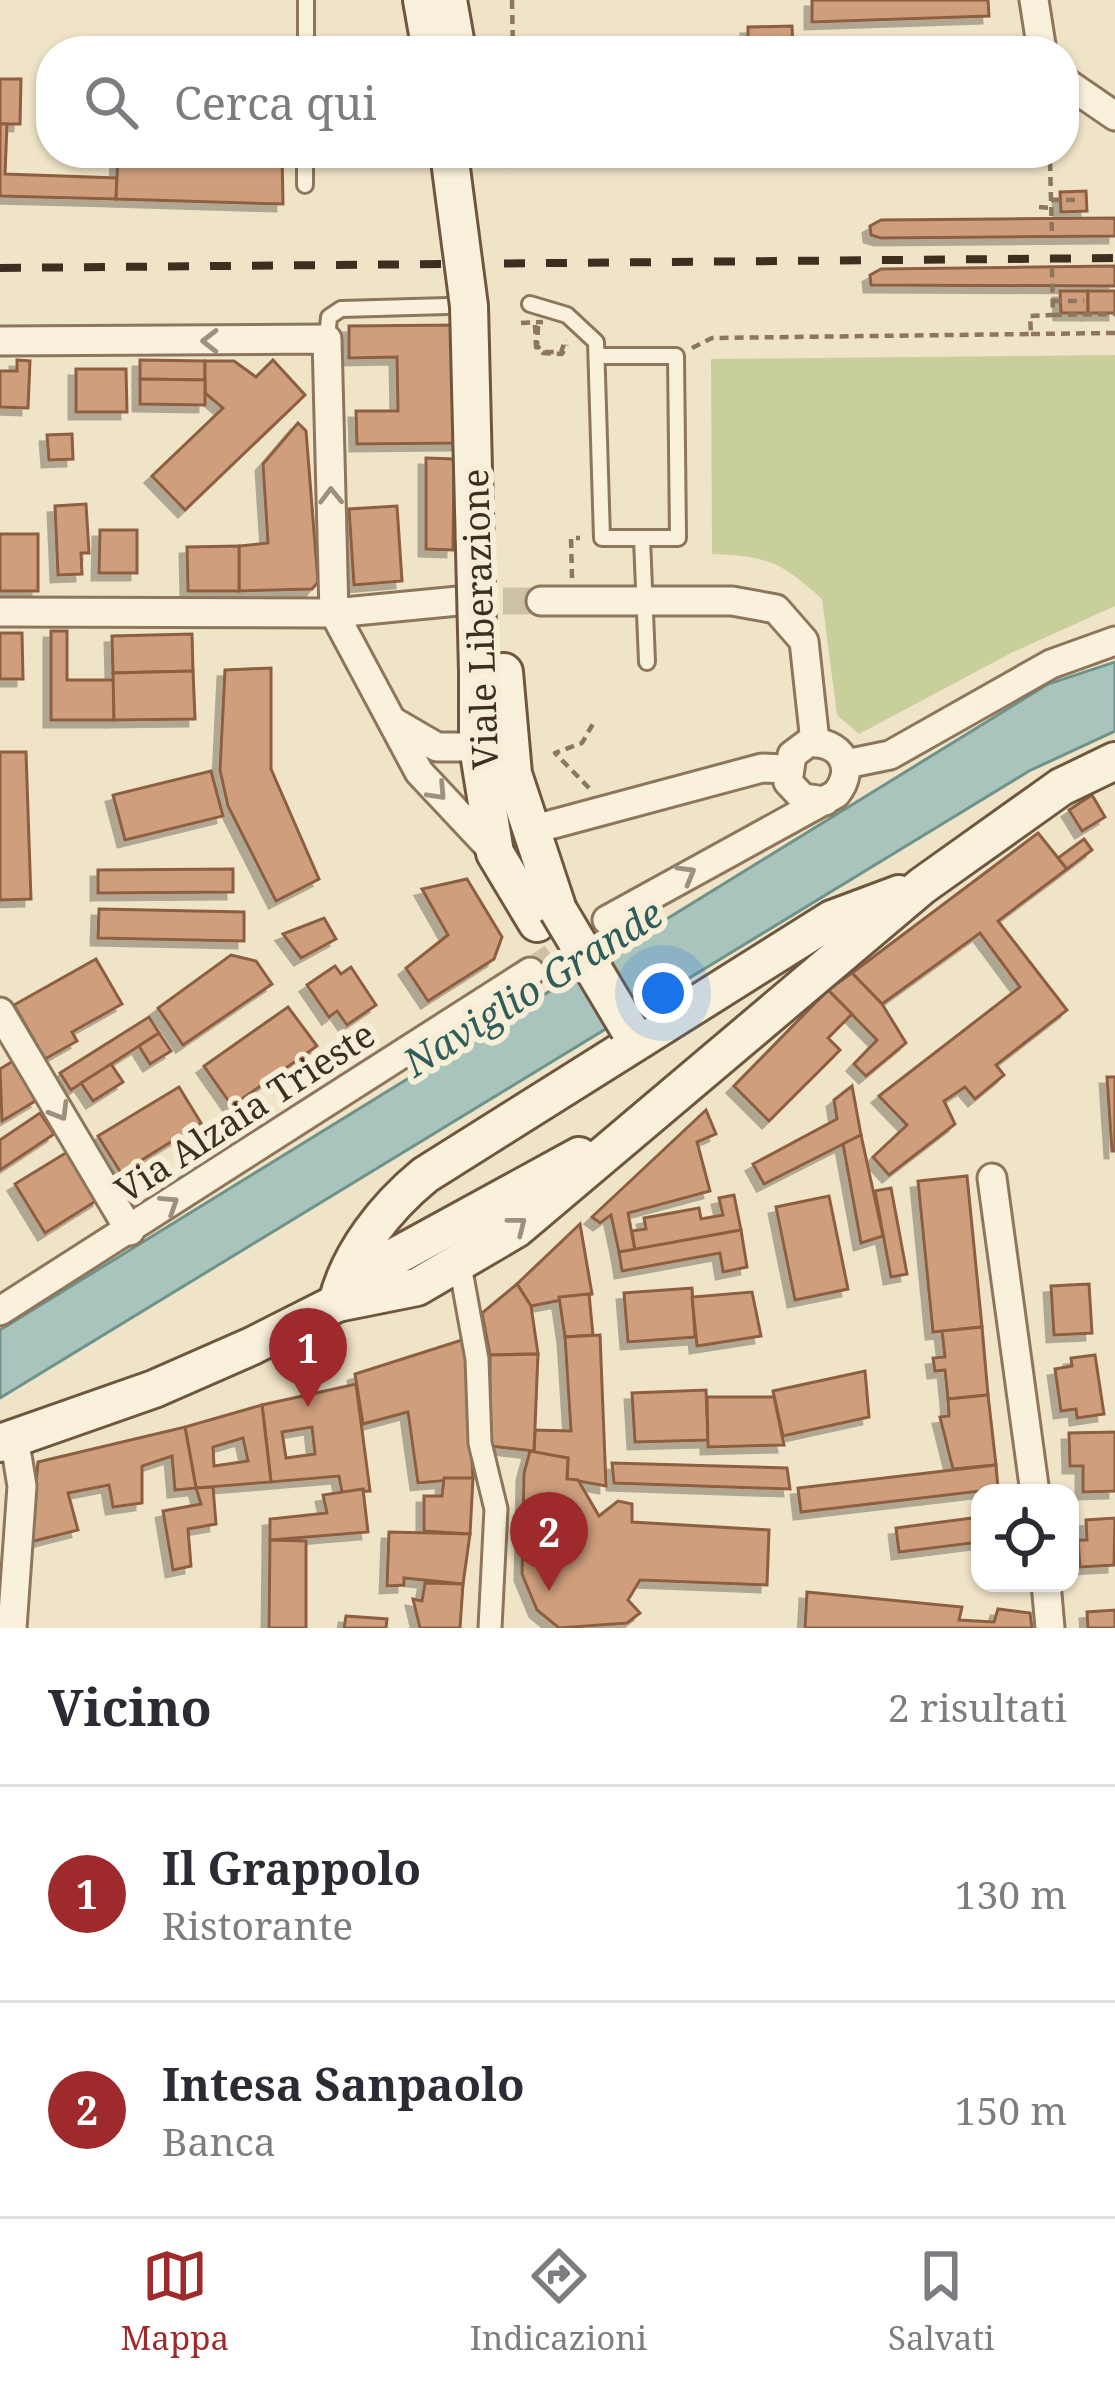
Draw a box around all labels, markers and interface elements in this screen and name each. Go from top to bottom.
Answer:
search box [36,36,1079,168]
icon: search [78,69,144,135]
text: Cerca qui [174,72,377,133]
one-way arrow [200,328,218,354]
street label: Viale Liberazione [450,468,509,770]
one-way arrow [318,486,344,505]
one-way arrow [423,779,445,800]
one-way arrow [674,865,696,888]
water label: Naviglio Grande [392,886,672,1088]
your location [633,963,693,1023]
street label: Via Alzaia Trieste [106,1009,384,1214]
one-way arrow [45,1100,68,1121]
one-way arrow [157,1197,179,1219]
one-way arrow [504,1218,526,1239]
pin: 1 [269,1308,347,1407]
map controls [971,1484,1079,1592]
button: locate [971,1484,1079,1592]
pin: 2 [510,1492,588,1591]
text: Vicino [48,1671,212,1741]
text: 2 risultati [888,1680,1067,1733]
text: Il Grappolo [162,1837,421,1898]
text: 1 [76,1867,98,1920]
text: 130 m [955,1867,1067,1920]
text: Ristorante [162,1898,353,1951]
text: Intesa Sanpaolo [162,2053,525,2114]
text: 2 [76,2083,98,2136]
text: 150 m [955,2083,1067,2136]
text: Banca [162,2114,276,2167]
tab: Mappa [120,2243,229,2360]
tab: Indicazioni [470,2243,647,2360]
tab: Salvati [888,2243,995,2360]

